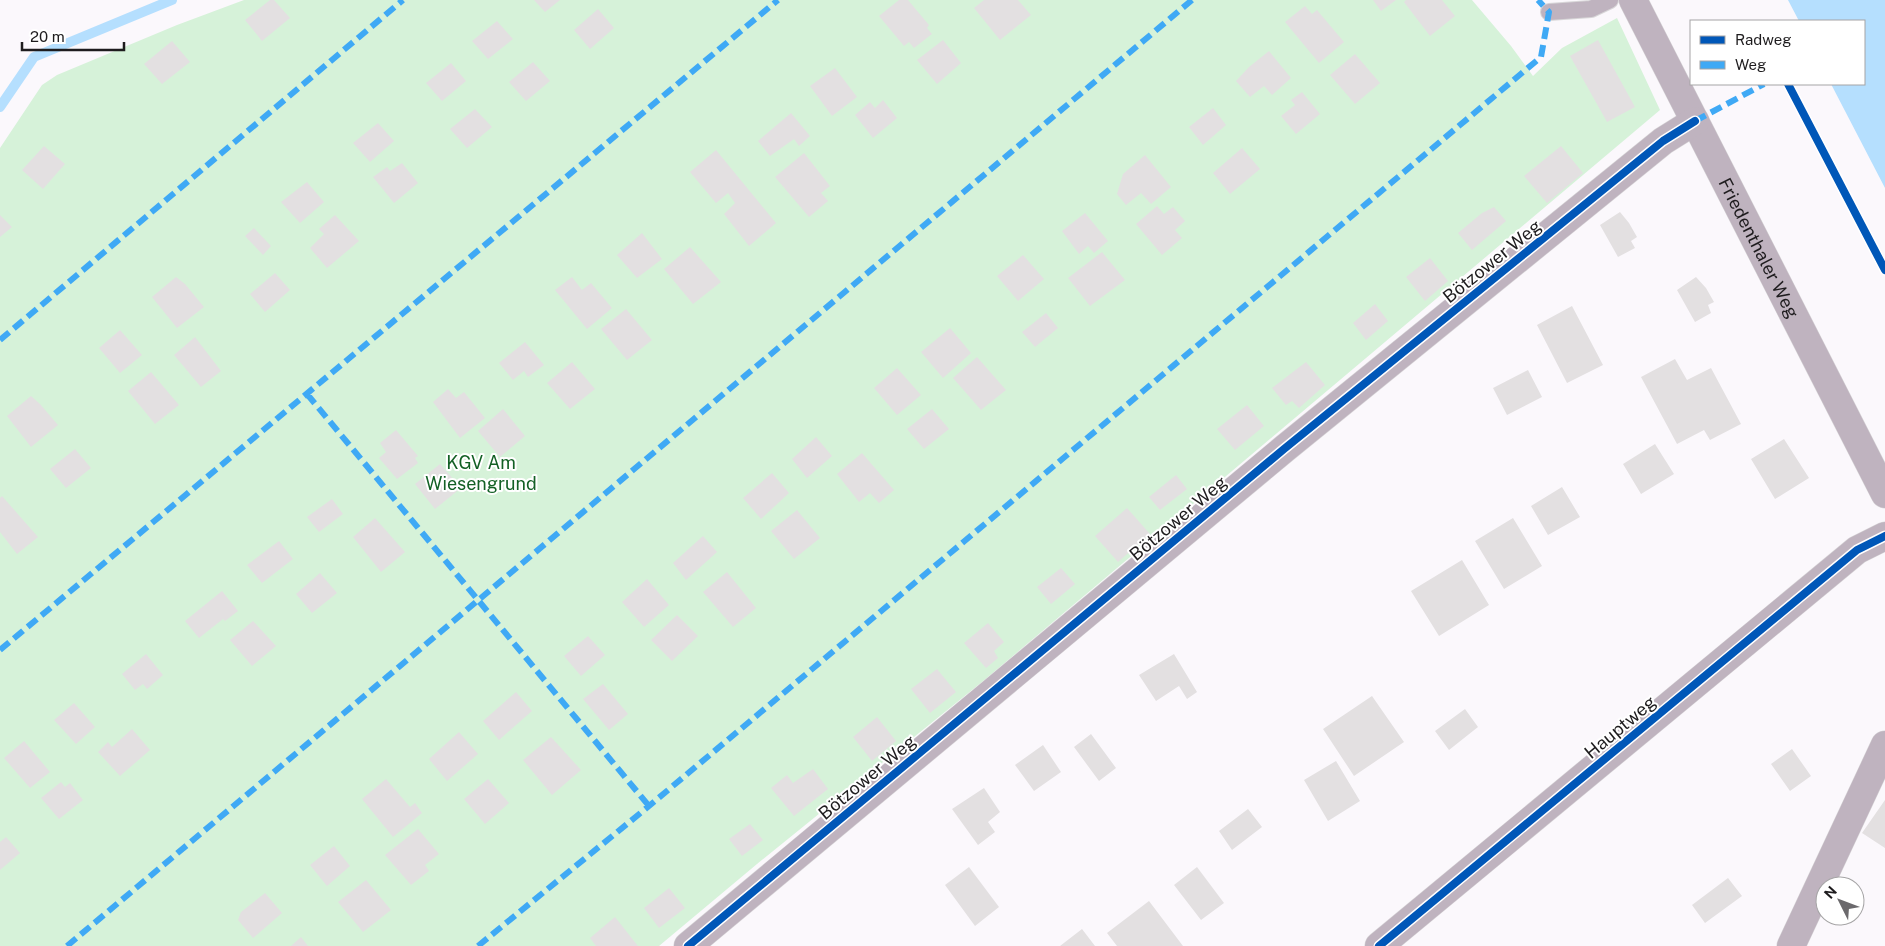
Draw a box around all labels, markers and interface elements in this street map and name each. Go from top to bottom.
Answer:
scale bar [22,20,125,52]
legend [1690,20,1865,85]
text: 20 m [30,28,65,45]
text: Radweg [1735,31,1792,48]
text: Weg [1735,56,1766,73]
street label: Friedenthaler Weg [1715,174,1804,321]
street label: Bötzower Weg [1439,215,1545,307]
park label: KGV Am Wiesengrund [425,452,537,494]
street label: Bötzower Weg [1125,471,1231,565]
street label: Hauptweg [1580,691,1660,763]
street label: Bötzower Weg [814,730,920,824]
north arrow [1815,876,1865,926]
text: N [1821,883,1840,902]

